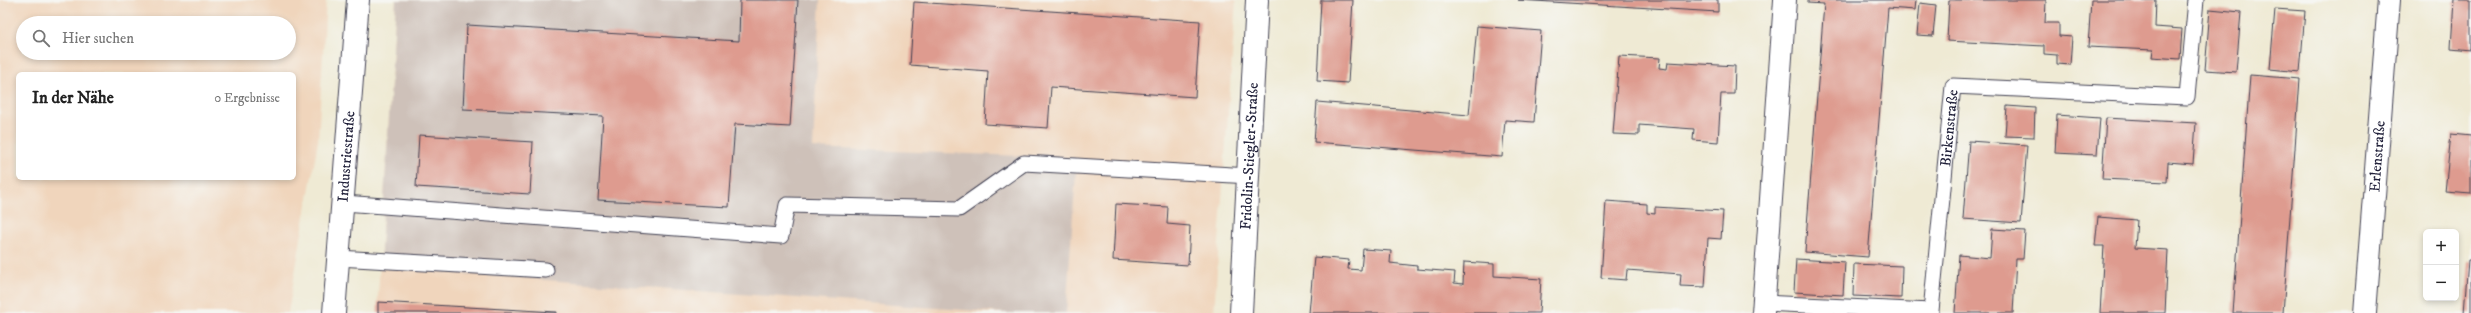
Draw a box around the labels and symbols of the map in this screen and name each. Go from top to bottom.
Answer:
street label: Fridolin-Stiegler-Straße [1236,82,1262,230]
street label: Birkenstraße [1936,89,1962,167]
street label: Industriestraße [333,110,359,203]
street label: Erlenstraße [2365,120,2389,193]

